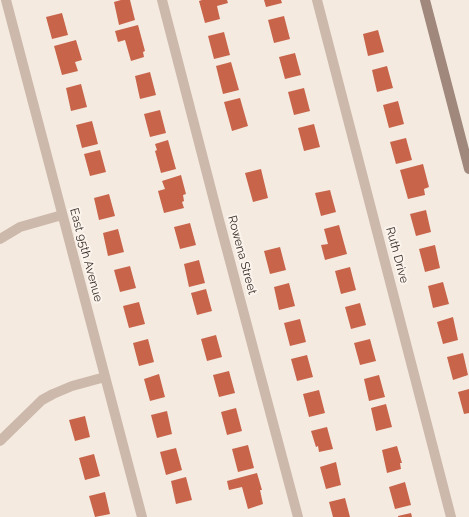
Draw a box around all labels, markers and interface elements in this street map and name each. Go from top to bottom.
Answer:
street label: East 95th Avenue [67,207,105,303]
street label: Rowena Street [225,214,259,296]
street label: Ruth Drive [383,225,411,285]

